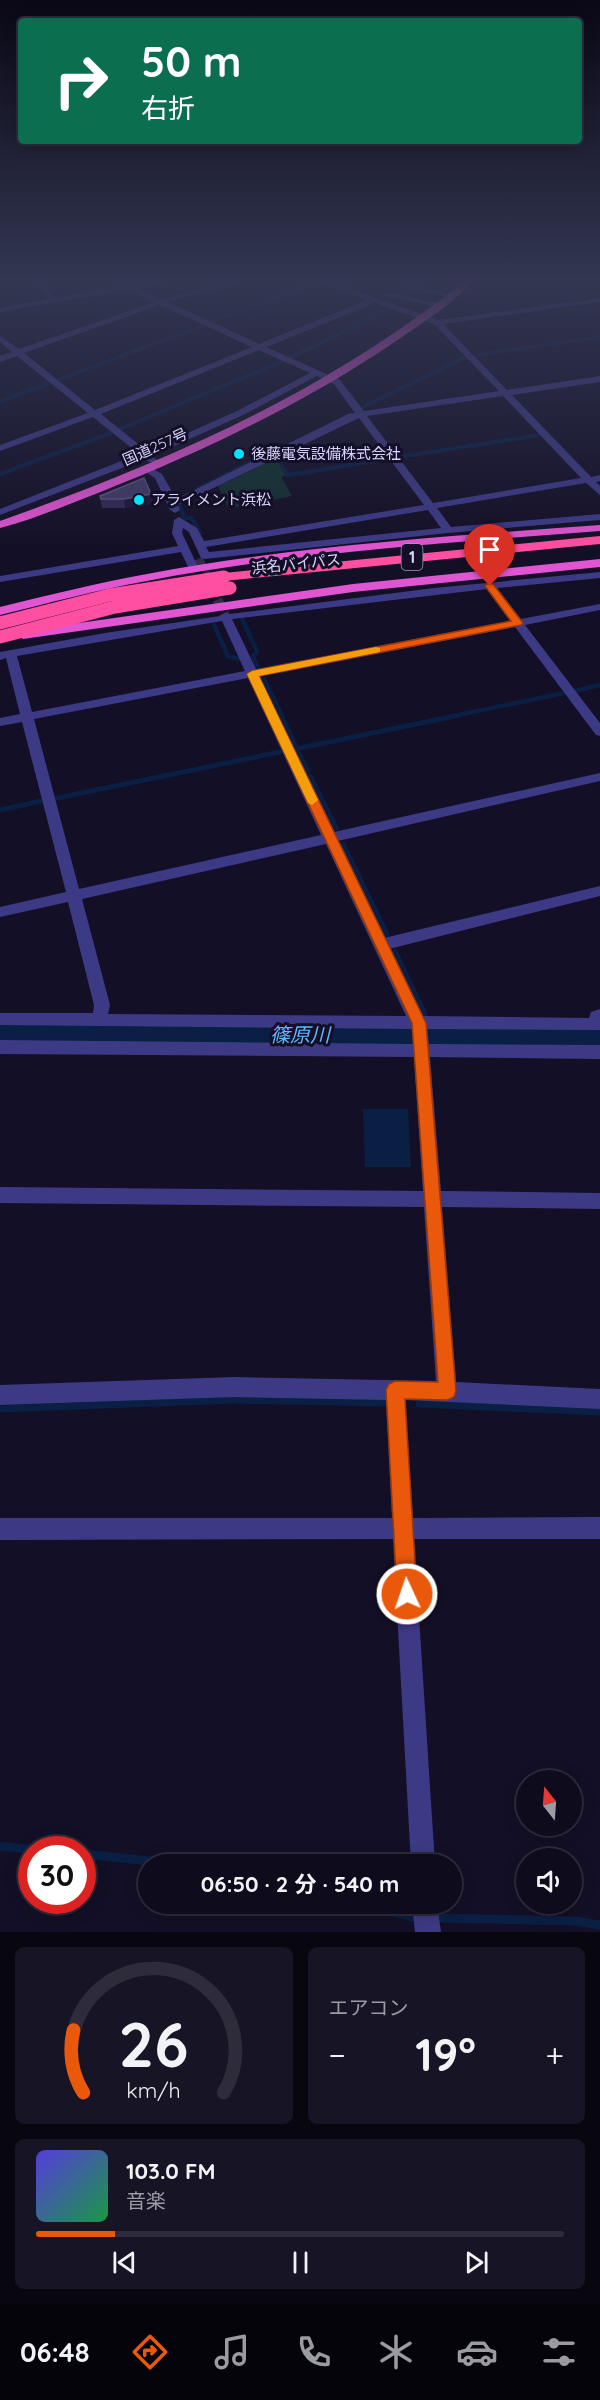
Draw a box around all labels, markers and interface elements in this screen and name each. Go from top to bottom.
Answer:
text: 50 m [141,35,241,88]
icon: right [42,42,120,120]
text: 右折 [141,91,195,125]
street label: 国道257号 [119,424,190,469]
place label: 後藤電気設備株式会社 [251,444,401,463]
marker: 後藤電気設備株式会社 [232,447,246,461]
place label: アライメント浜松 [151,490,271,509]
marker: アライメント浜松 [132,493,146,507]
pin [464,524,515,586]
icon: arrive [473,533,506,566]
road number: 1 [402,544,422,570]
street label: 浜名バイパス [250,549,342,578]
water label: 篠原川 [270,1022,332,1047]
position arrow [375,1562,439,1626]
north arrow [516,1770,582,1836]
map controls [516,1770,582,1914]
speed limit sign: 30 [18,1836,96,1914]
button: sound [516,1848,582,1914]
text: 06:50 · 2 分 · 540 m [201,1870,399,1898]
text: エアコン [329,1995,409,2020]
text: 26 [119,2005,189,2083]
text: 19° [415,2026,476,2082]
text: − [329,2034,346,2075]
text: + [545,2034,564,2075]
text: km/h [127,2077,181,2103]
text: 103.0 FM [126,2157,215,2185]
text: 音楽 [126,2188,166,2213]
icon: previous [108,2246,141,2279]
icon: pause [284,2246,317,2279]
icon: next [460,2246,493,2279]
icon: directions [129,2331,171,2373]
icon: music [211,2331,253,2373]
icon: phone [293,2331,335,2373]
icon: climate [375,2331,417,2373]
icon: car [456,2331,498,2373]
icon: filters [538,2331,580,2373]
text: 06:48 [20,2335,89,2369]

